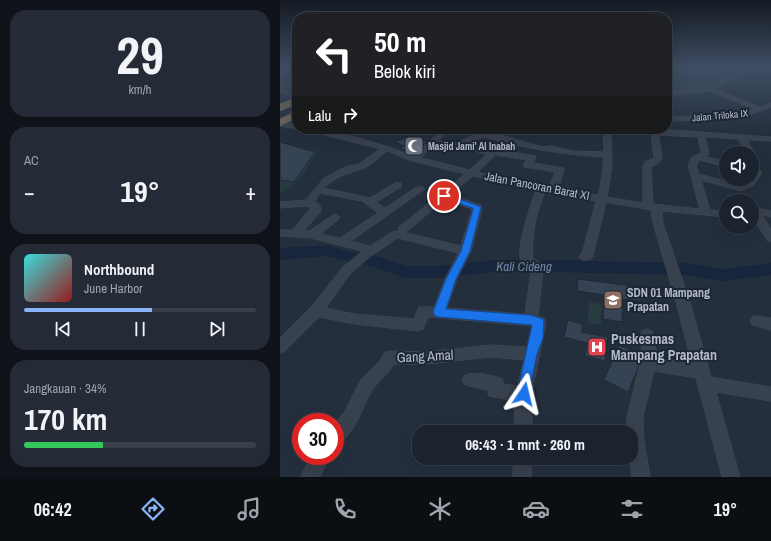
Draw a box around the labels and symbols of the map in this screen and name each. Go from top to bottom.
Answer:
street label: Jalan Triloka IX [691,107,749,124]
mosque icon: Masjid Jami' Al Inabah [403,135,425,157]
place label: Masjid Jami' Al Inabah [428,140,515,153]
street label: Jalan Pancoran Barat XI [483,168,591,204]
pin [427,179,461,213]
water label: Kali Cideng [496,258,552,275]
place label: SDN 01 Mampang Prapatan [627,285,710,315]
school or university icon: SDN 01 Mampang Prapatan [602,289,624,311]
place label: Puskesmas Mampang Prapatan [611,330,717,364]
hospital icon: Puskesmas Mampang Prapatan [586,336,608,358]
street label: Gang Amal [396,346,454,366]
position arrow [503,373,545,415]
speed limit sign: 30 [292,413,344,465]

